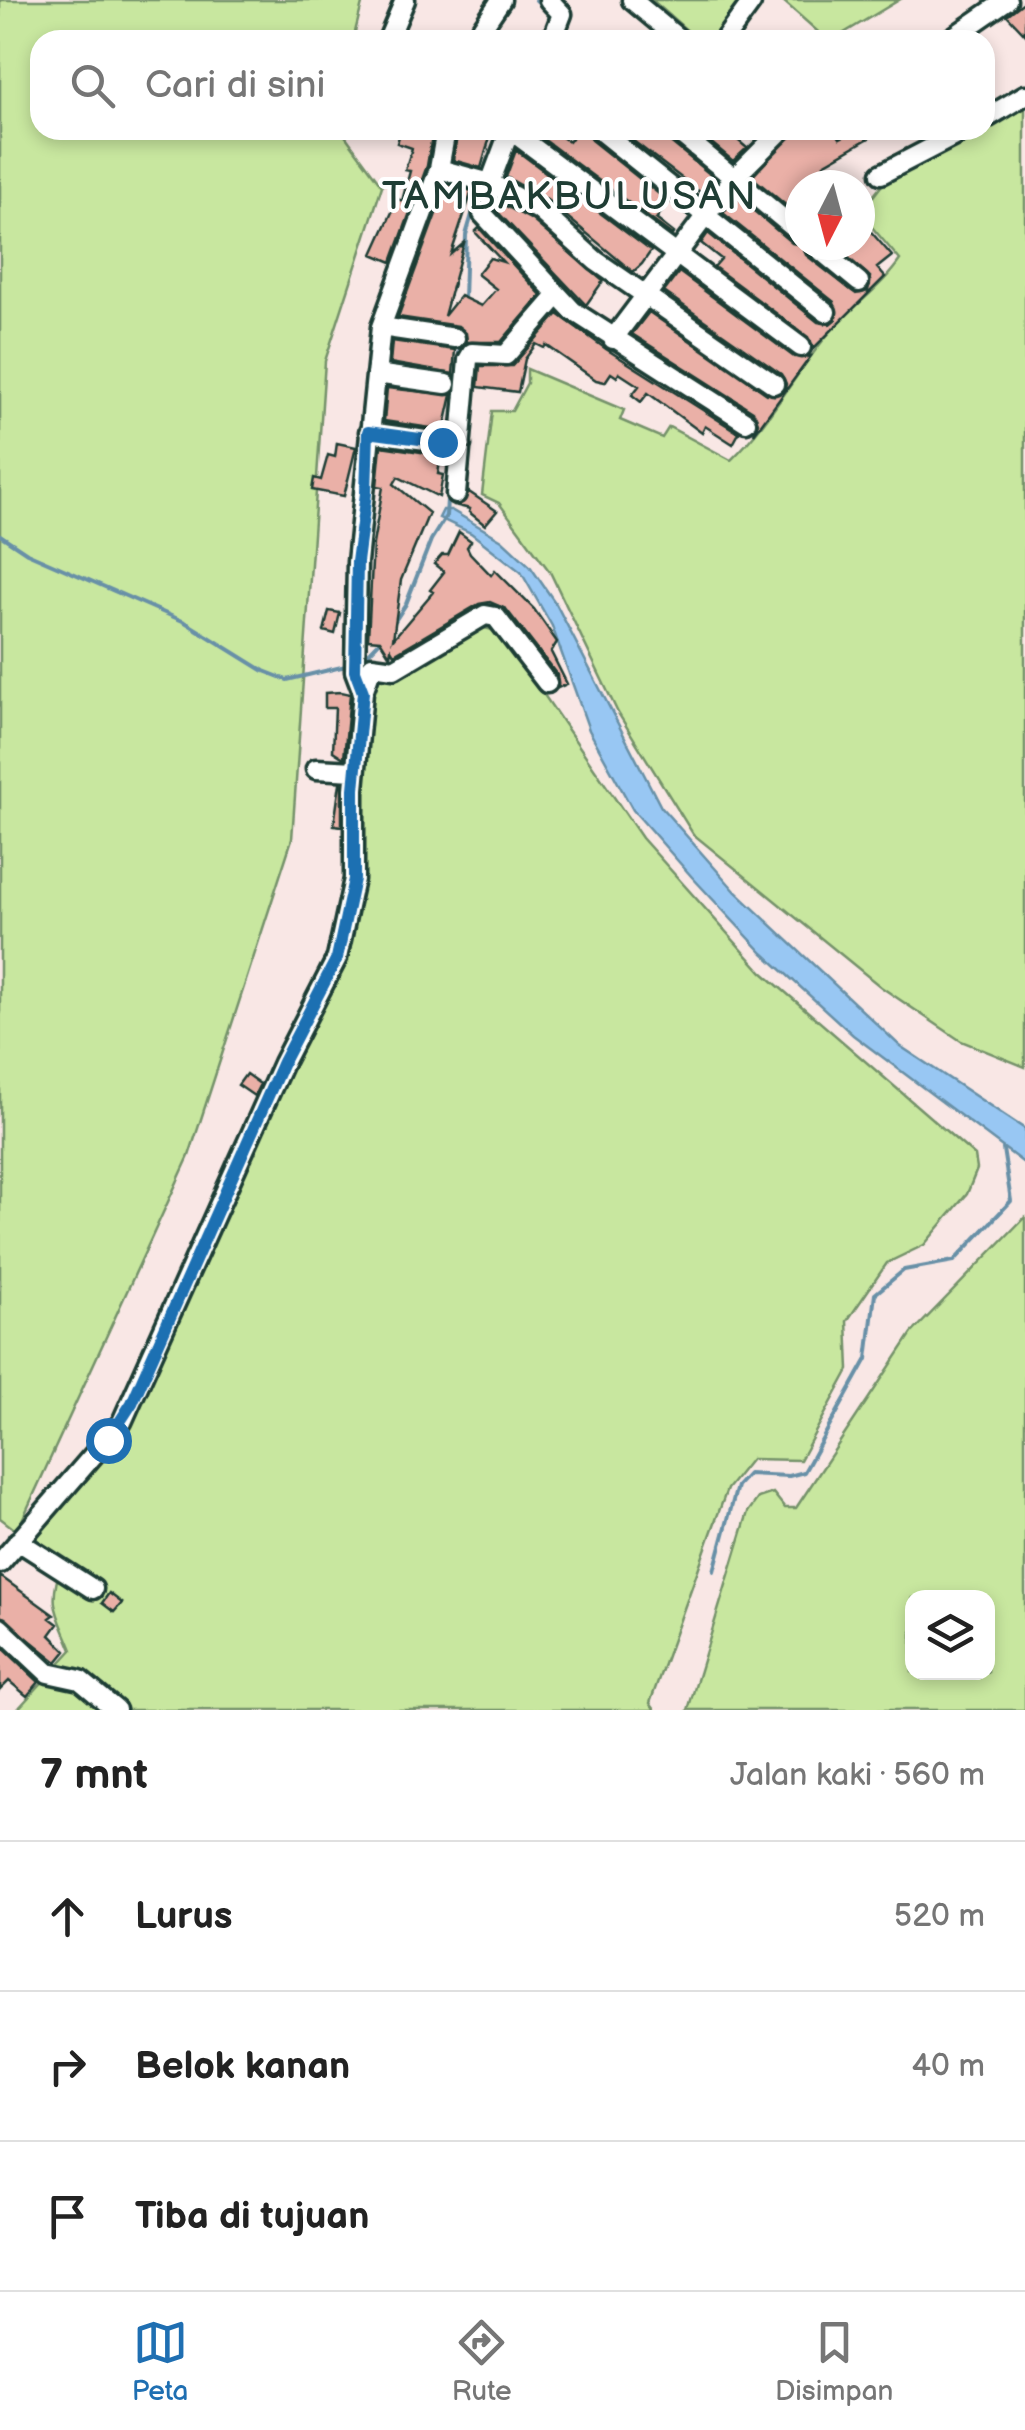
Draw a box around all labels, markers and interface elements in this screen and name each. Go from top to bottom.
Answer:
search box [30,30,995,140]
icon: search [65,58,120,113]
text: Cari di sini [145,63,325,108]
north arrow [785,170,875,260]
district label: TAMBAKBULUSAN [382,173,758,221]
route end [420,420,466,466]
route start [86,1418,132,1464]
map controls [905,1590,995,1680]
button: layers [905,1590,995,1680]
text: 7 mnt [40,1750,148,1801]
text: Jalan kaki · 560 m [730,1756,985,1795]
icon: ahead [40,1889,95,1944]
text: Lurus [135,1894,233,1939]
text: 520 m [894,1897,985,1936]
icon: right [40,2039,95,2094]
text: Belok kanan [135,2044,350,2089]
text: 40 m [912,2047,985,2086]
icon: arrive [40,2189,95,2244]
text: Tiba di tujuan [135,2194,369,2239]
tab: Peta [132,2315,188,2408]
tab: Rute [452,2315,512,2408]
tab: Disimpan [775,2315,893,2408]

